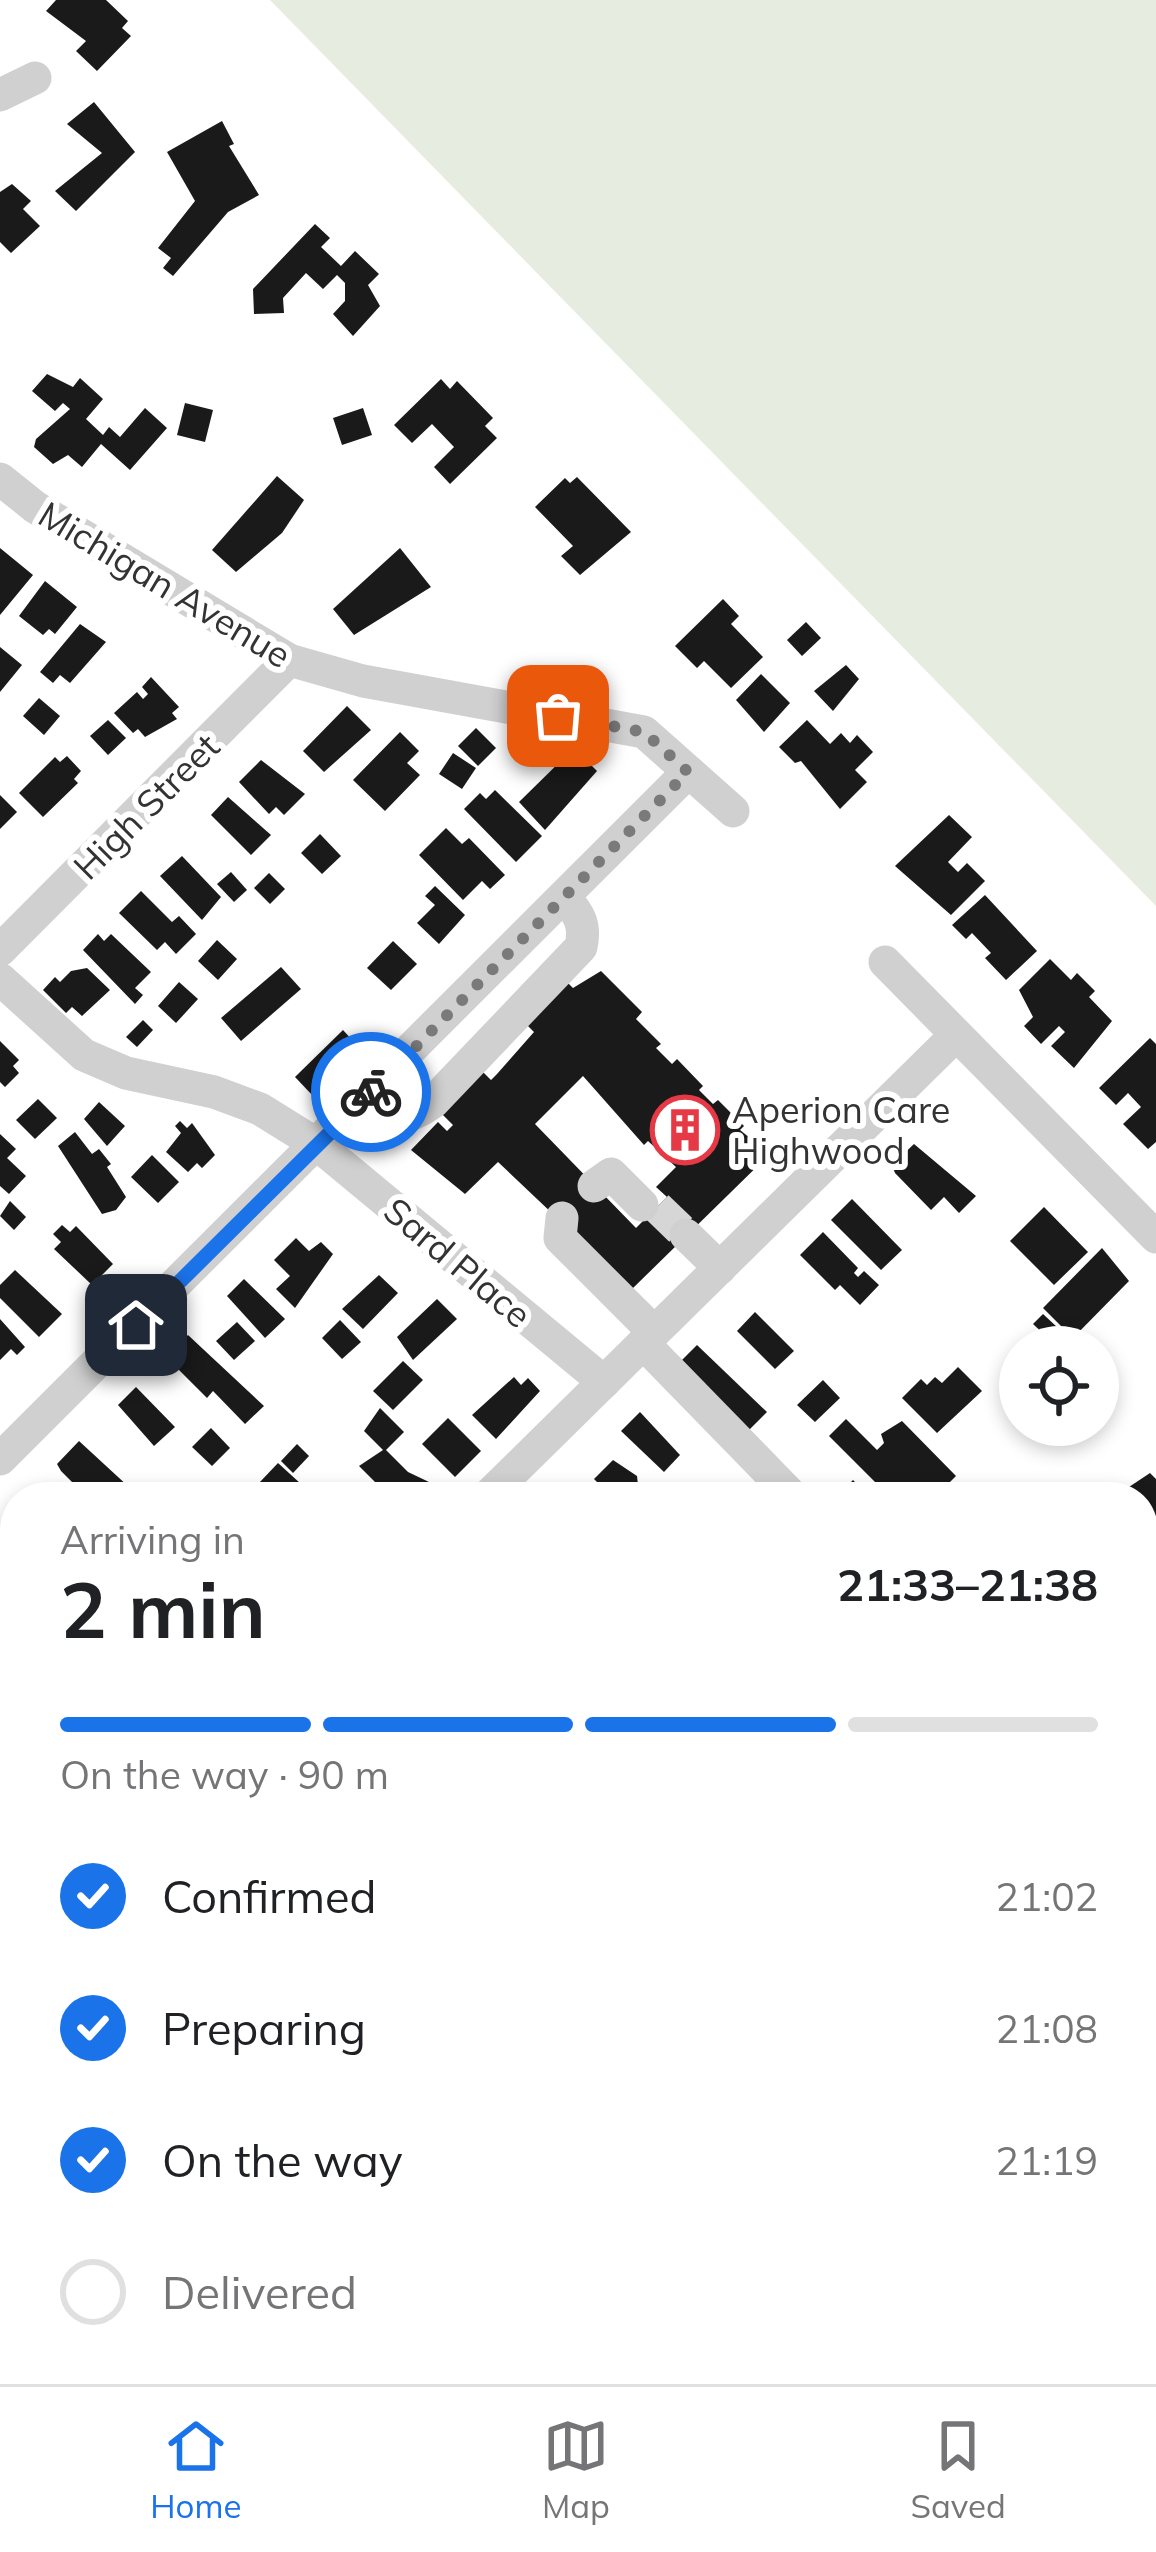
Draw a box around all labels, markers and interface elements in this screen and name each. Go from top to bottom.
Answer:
street label: Michigan Avenue [31,491,299,677]
pin [507,665,609,767]
icon: bag [525,683,591,749]
street label: High Street [64,724,228,888]
courier [311,1032,431,1152]
icon: bike [338,1059,404,1125]
place label: Aperion Care Highwood [732,1087,950,1173]
building icon: Aperion Care Highwood [650,1095,720,1165]
street label: Sard Place [375,1187,541,1337]
pin [85,1274,187,1376]
icon: home [103,1292,169,1358]
map controls [999,1326,1119,1446]
button: locate [999,1326,1119,1446]
text: Arriving in [60,1515,245,1564]
text: 21:33–21:38 [837,1556,1098,1612]
text: 2 min [60,1560,266,1658]
text: On the way · 90 m [60,1750,389,1799]
icon: check [60,1863,126,1929]
text: Confirmed [162,1868,376,1924]
text: 21:02 [996,1872,1098,1921]
icon: check [60,1995,126,2061]
text: Preparing [162,2000,366,2056]
text: 21:08 [996,2004,1098,2053]
icon: check [60,2127,126,2193]
text: On the way [162,2132,403,2188]
text: 21:19 [996,2136,1098,2185]
text: Delivered [162,2264,357,2320]
tab: Home [150,2413,241,2526]
tab: Map [542,2413,610,2526]
tab: Saved [910,2413,1006,2526]

